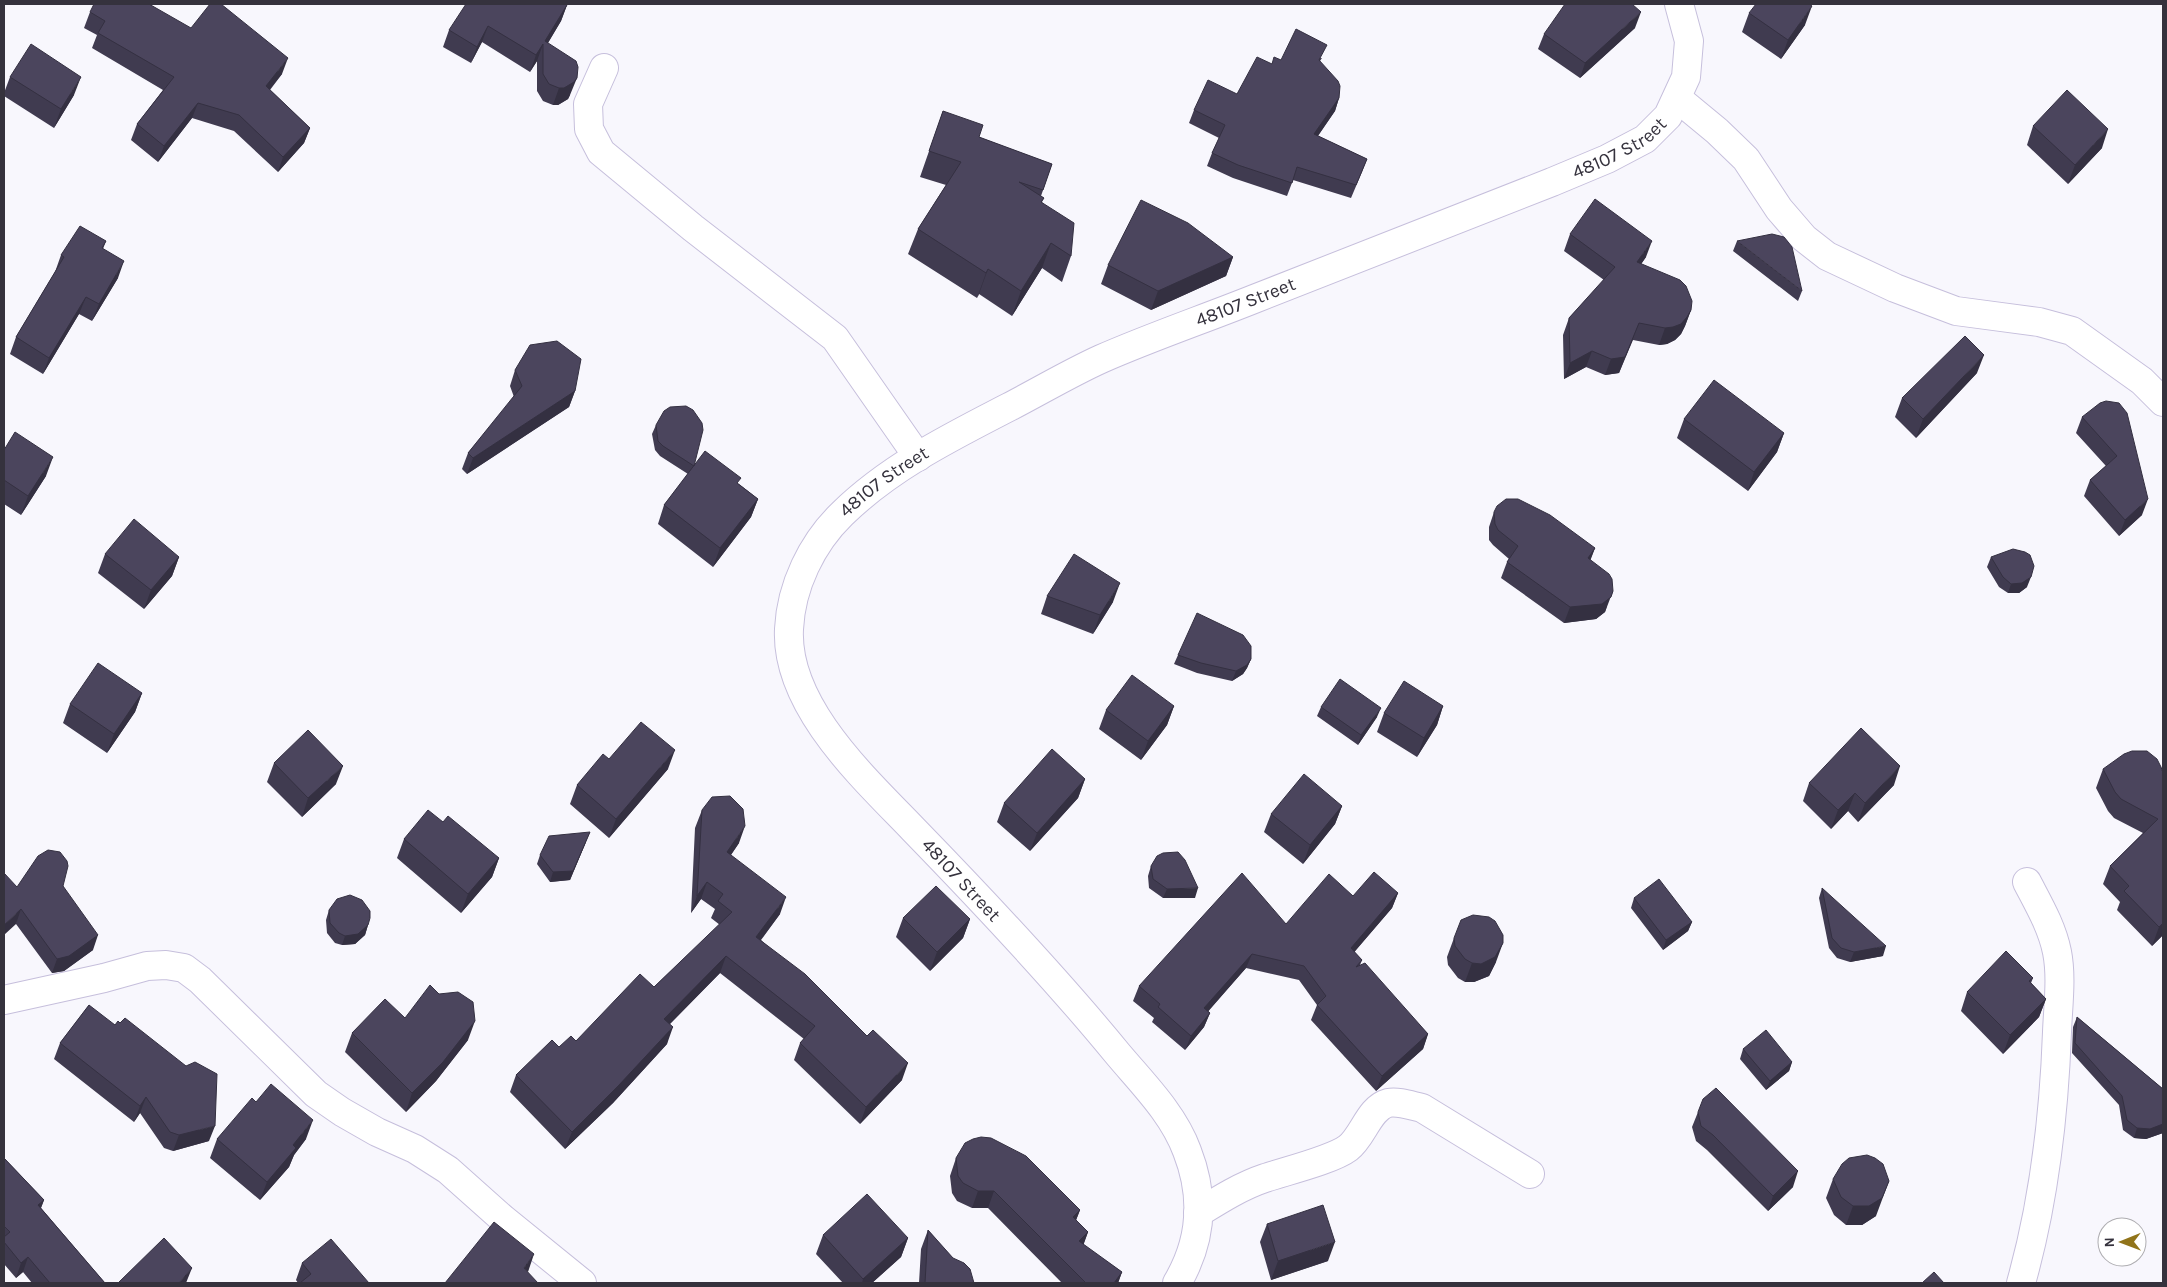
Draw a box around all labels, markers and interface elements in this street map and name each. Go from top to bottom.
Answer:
street label: 48107 Street [1569,113,1671,183]
street label: 48107 Street [1192,273,1299,331]
street label: 48107 Street [835,442,932,522]
street label: 48107 Street [917,834,1005,926]
north arrow [2097,1217,2147,1267]
text: N [2101,1237,2118,1247]

